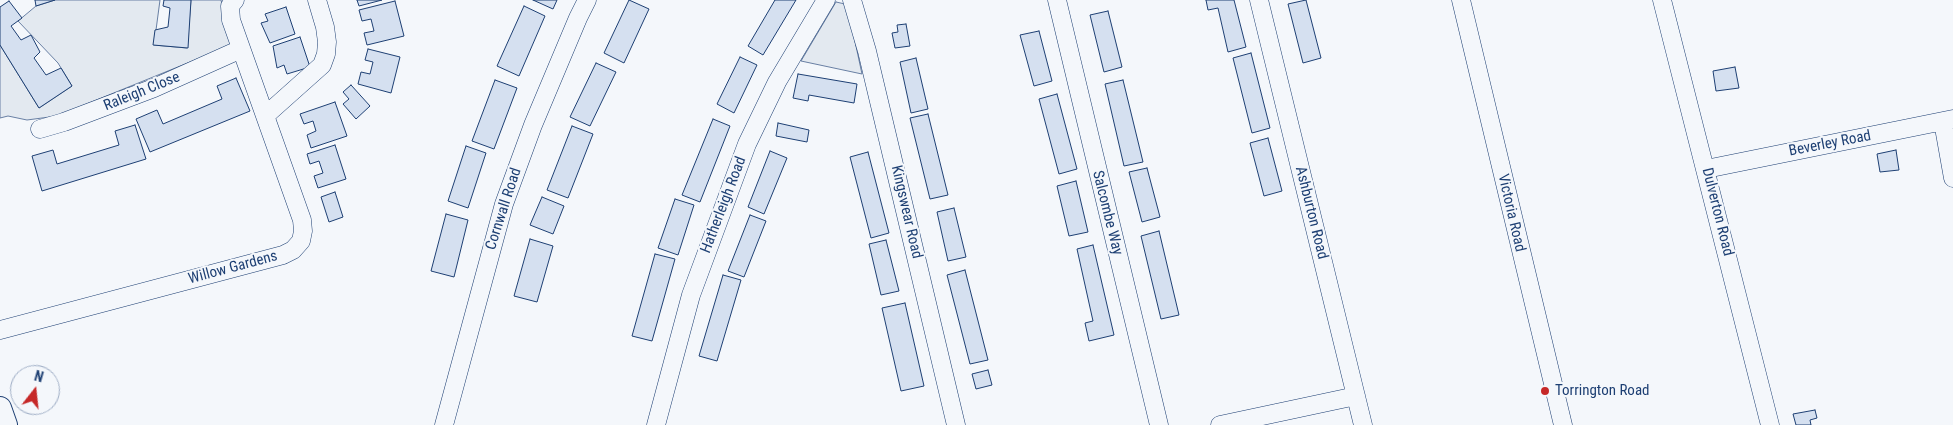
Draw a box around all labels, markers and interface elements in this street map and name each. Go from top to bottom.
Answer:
street label: Raleigh Close [101,69,183,115]
street label: Beverley Road [1787,127,1873,161]
street label: Hatherleigh Road [697,154,751,256]
street label: Kingswear Road [887,164,925,260]
street label: Ashburton Road [1291,165,1331,261]
street label: Cornwall Road [482,166,526,252]
street label: Dulverton Road [1697,166,1737,258]
street label: Salcombe Way [1088,169,1126,257]
street label: Victoria Road [1493,172,1529,254]
street label: Willow Gardens [186,247,280,289]
north arrow [10,365,60,415]
text: N [33,368,45,385]
place label: Torrington Road [1555,382,1650,400]
marker: Torrington Road [1539,385,1551,397]

